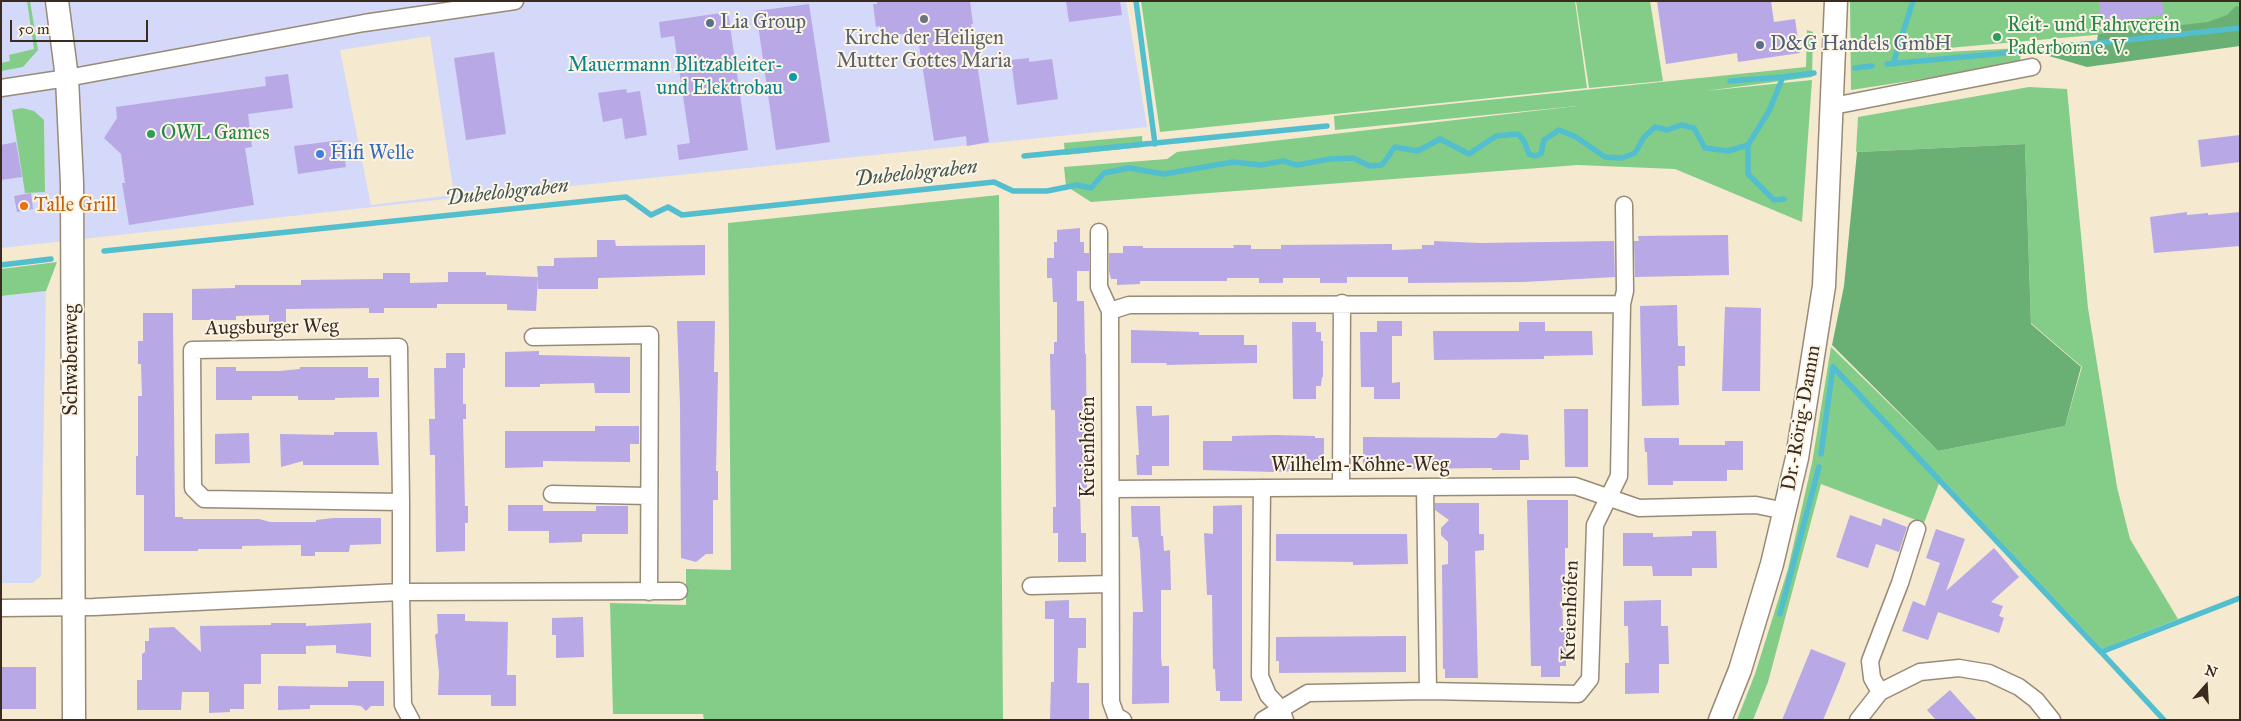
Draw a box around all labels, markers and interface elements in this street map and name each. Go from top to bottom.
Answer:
scale bar [12,10,150,42]
place label: Lia Group [720,11,806,35]
marker: Kirche der Heiligen Mutter Gottes Maria [918,13,930,25]
place label: Reit- und Fahrverein Paderborn e. V. [2007,14,2180,61]
marker: Lia Group [704,17,716,29]
text: 50 m [18,20,50,38]
place label: Kirche der Heiligen Mutter Gottes Maria [837,27,1011,74]
marker: Reit- und Fahrverein Paderborn e. V. [1991,31,2003,43]
place label: D&G Handels GmbH [1770,33,1952,57]
marker: D&G Handels GmbH [1754,39,1766,51]
place label: Mauermann Blitzableiter- und Elektrobau [568,54,783,101]
marker: Mauermann Blitzableiter- und Elektrobau [787,71,799,83]
place label: OWL Games [161,122,269,146]
marker: OWL Games [145,128,157,140]
place label: Hifi Welle [330,142,414,166]
marker: Hifi Welle [314,148,326,160]
water label: Dubelohgraben [853,155,979,193]
water label: Dubelohgraben [444,174,570,212]
place label: Talle Grill [34,194,117,218]
marker: Talle Grill [18,200,30,212]
street label: Schwabenweg [60,304,84,416]
street label: Augsburger Weg [205,315,339,341]
street label: Dr.-Rörig-Damm [1777,343,1827,493]
street label: Kreienhöfen [1077,396,1101,498]
street label: Wilhelm-Köhne-Weg [1271,454,1449,478]
street label: Kreienhöfen [1557,560,1585,662]
north arrow [2181,661,2231,711]
text: N [2203,661,2219,681]

